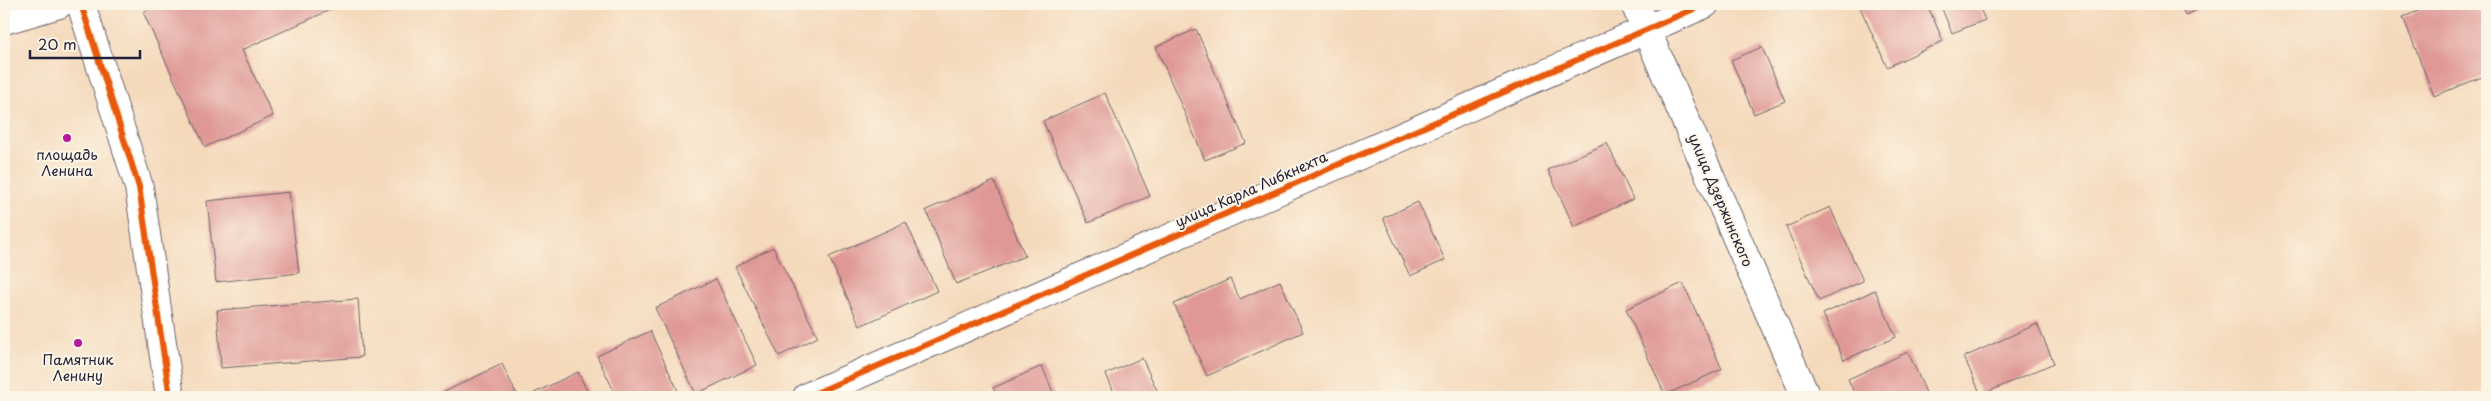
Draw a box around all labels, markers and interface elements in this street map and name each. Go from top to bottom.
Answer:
scale bar [30,28,140,60]
text: 20 m [38,32,77,55]
street label: улица Дзержинского [1683,130,1759,270]
marker: площадь Ленина [61,132,73,144]
place label: площадь Ленина [36,144,98,181]
street label: улица Карла Либкнехта [1171,146,1331,232]
marker: Памятник Ленину [72,337,84,349]
place label: Памятник Ленину [42,349,114,386]

